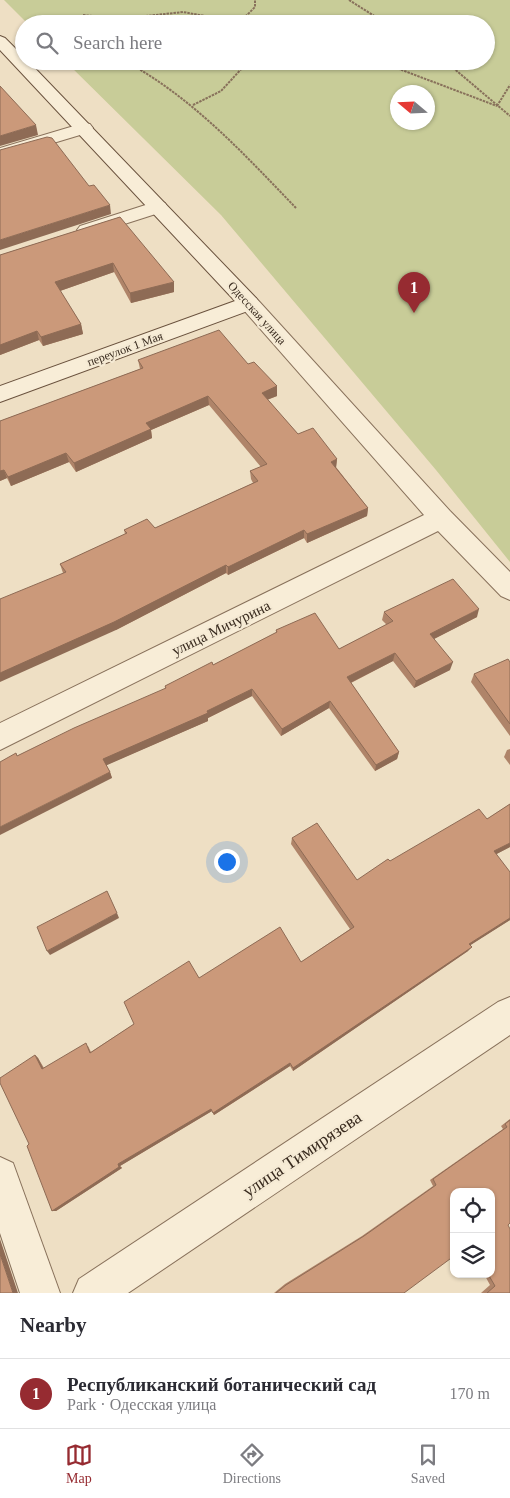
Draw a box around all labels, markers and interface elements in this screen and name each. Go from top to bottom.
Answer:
search box [15,15,495,70]
icon: search [33,29,61,57]
text: Search here [73,32,162,53]
north arrow [390,85,435,130]
pin: 1 [398,272,430,313]
street label: Одесская улица [225,279,289,348]
street label: переулок 1 Мая [85,329,165,369]
street label: улица Мичурина [169,597,273,659]
your location [214,849,240,875]
street label: улица Тимирязева [239,1107,365,1201]
map controls [450,1188,495,1278]
button: locate [450,1188,495,1233]
button: layers [450,1233,495,1278]
text: Nearby [20,1313,87,1337]
text: Республиканский ботанический сад [67,1374,376,1395]
text: 1 [32,1385,40,1402]
text: 170 m [450,1385,490,1402]
text: Park · Одесская улица [67,1396,216,1413]
tab: Map [65,1441,93,1487]
tab: Directions [223,1441,281,1487]
tab: Saved [411,1441,445,1487]

